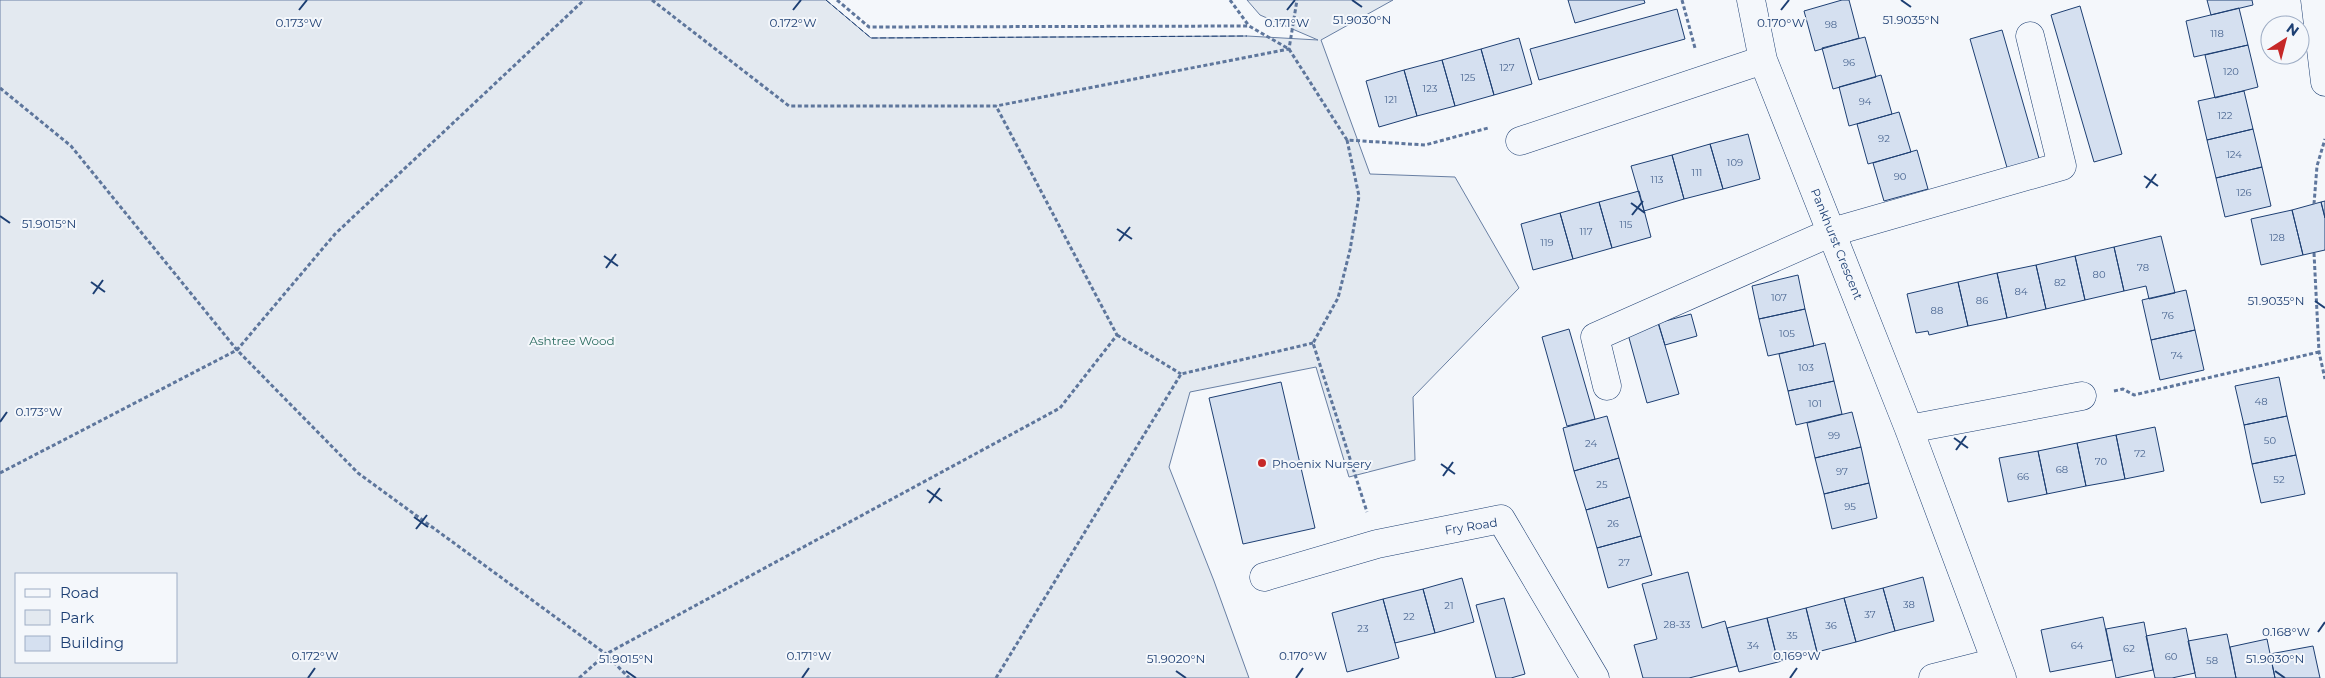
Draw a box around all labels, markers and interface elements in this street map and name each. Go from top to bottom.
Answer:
text: 51.9030°N [1333,12,1391,27]
text: 51.9035°N [1883,12,1939,27]
text: 0.173°W [276,15,322,30]
text: 0.172°W [769,15,817,30]
text: 0.171°W [1265,15,1309,30]
text: 0.170°W [1757,15,1805,30]
north arrow [2260,15,2310,65]
house number: 98 [1825,18,1837,31]
text: N [2283,19,2303,40]
house number: 118 [2210,27,2224,40]
house number: 96 [1843,56,1855,69]
house number: 127 [1499,61,1515,74]
house number: 120 [2223,65,2239,78]
house number: 125 [1461,71,1476,84]
house number: 123 [1423,82,1438,95]
house number: 121 [1385,93,1397,106]
house number: 94 [1859,95,1872,108]
house number: 122 [2218,109,2233,122]
house number: 92 [1878,132,1890,145]
house number: 124 [2226,148,2242,161]
house number: 109 [1727,156,1743,169]
house number: 111 [1692,166,1702,179]
house number: 90 [1894,170,1907,183]
house number: 113 [1651,173,1664,186]
street label: Pankhurst Crescent [1808,186,1866,302]
house number: 126 [2236,186,2252,199]
text: 51.9015°N [22,216,76,231]
house number: 115 [1620,218,1633,231]
house number: 117 [1579,225,1593,238]
house number: 128 [2269,231,2285,244]
house number: 119 [1540,236,1554,249]
house number: 78 [2137,261,2149,274]
house number: 80 [2093,268,2106,281]
house number: 82 [2054,276,2066,289]
house number: 84 [2015,285,2028,298]
house number: 107 [1771,291,1787,304]
text: 51.9035°N [2248,293,2304,308]
house number: 86 [1976,294,1988,307]
house number: 88 [1931,304,1943,317]
house number: 76 [2162,309,2174,322]
house number: 105 [1779,327,1795,340]
park label: Ashtree Wood [529,333,615,348]
house number: 74 [2171,349,2183,362]
house number: 103 [1798,361,1814,374]
house number: 48 [2254,395,2268,408]
house number: 101 [1808,397,1822,410]
text: 0.173°W [16,404,62,419]
house number: 99 [1828,429,1840,442]
house number: 50 [2264,434,2277,447]
house number: 24 [1585,437,1597,450]
house number: 72 [2134,447,2146,460]
house number: 70 [2095,455,2108,468]
place label: Phoenix Nursery [1272,456,1372,471]
marker: Phoenix Nursery [1256,457,1268,469]
house number: 68 [2056,463,2068,476]
house number: 97 [1836,465,1848,478]
house number: 66 [2017,470,2029,483]
house number: 52 [2273,473,2285,486]
house number: 25 [1596,478,1608,491]
house number: 95 [1844,500,1856,513]
street label: Fry Road [1444,514,1498,538]
house number: 26 [1607,517,1619,530]
house number: 27 [1618,556,1630,569]
legend [15,573,178,663]
text: Road [60,583,99,602]
house number: 38 [1903,598,1915,611]
house number: 21 [1444,599,1454,612]
text: Park [60,608,94,627]
house number: 37 [1864,608,1876,621]
house number: 22 [1403,610,1415,623]
house number: 28-33 [1664,618,1691,631]
house number: 36 [1825,619,1837,632]
house number: 23 [1357,622,1369,635]
text: 0.168°W [2262,624,2310,639]
house number: 35 [1786,629,1798,642]
text: Building [60,633,124,652]
house number: 34 [1747,639,1760,652]
house number: 64 [2071,639,2084,652]
house number: 62 [2123,642,2135,655]
text: 0.172°W [291,648,339,663]
text: 0.171°W [787,648,831,663]
text: 0.170°W [1279,648,1327,663]
text: 0.169°W [1773,648,1821,663]
house number: 60 [2165,650,2178,663]
text: 51.9015°N [599,651,653,666]
text: 51.9020°N [1147,651,1205,666]
text: 51.9030°N [2246,651,2304,666]
house number: 58 [2206,654,2218,667]

